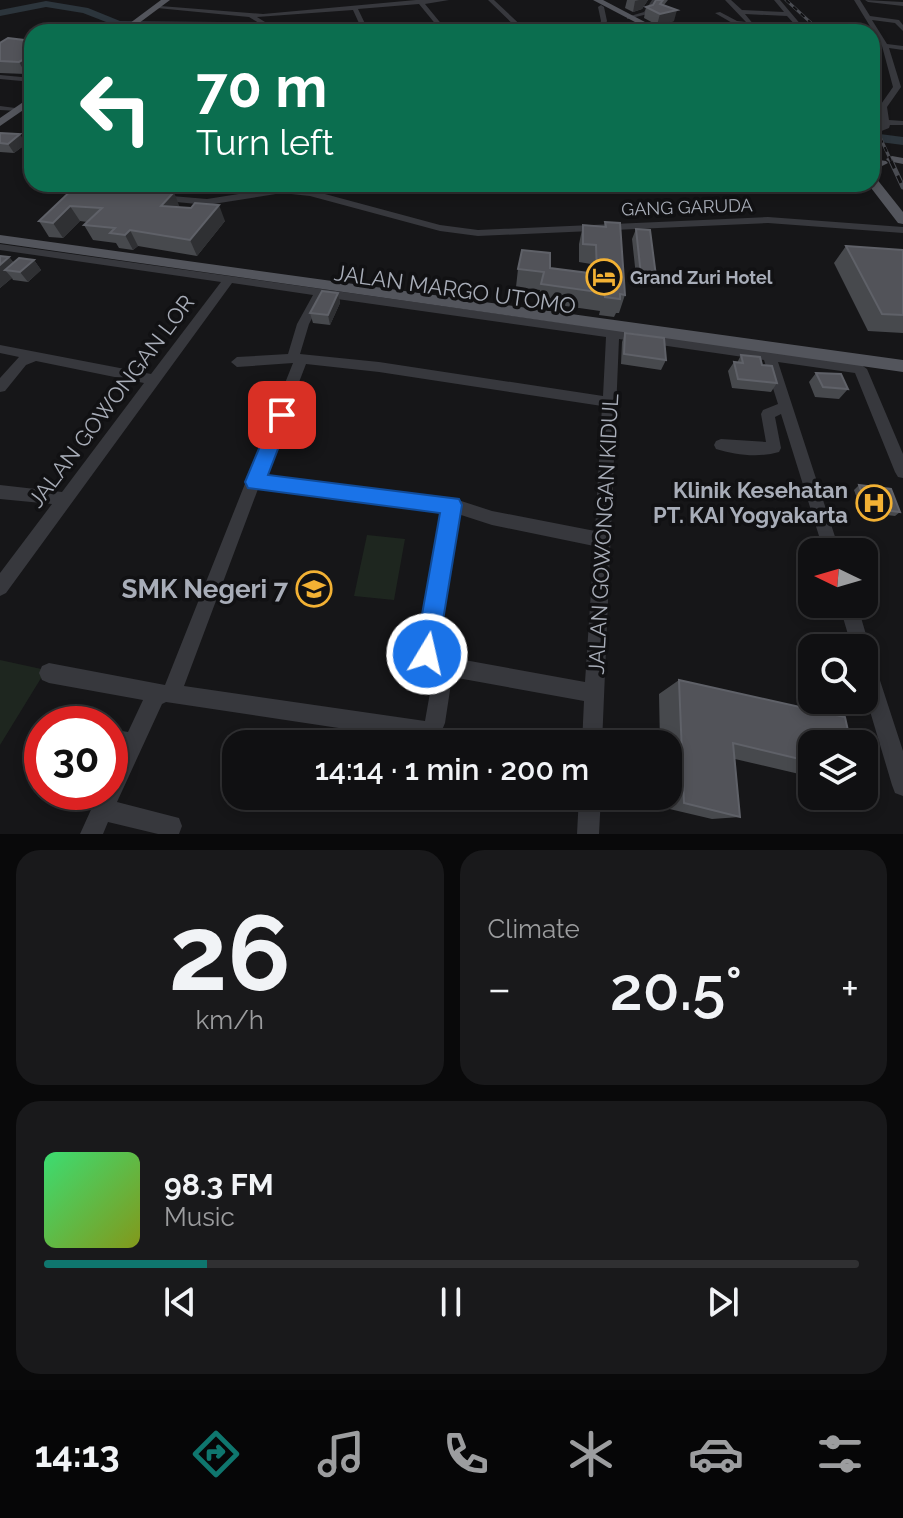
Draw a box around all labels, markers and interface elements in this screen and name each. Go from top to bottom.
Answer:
text: 70 m [196,54,327,120]
icon: left [64,56,168,160]
text: Turn left [196,121,334,163]
street label: GANG GARUDA [621,194,753,220]
hotel icon: Grand Zuri Hotel [585,258,623,296]
street label: JALAN MARGO UTOMO [333,259,577,319]
place label: Grand Zuri Hotel [630,267,773,288]
street label: JALAN GOWONGAN LOR [23,290,199,512]
pin [248,381,316,449]
icon: arrive [260,393,304,437]
street label: JALAN GOWONGAN KIDUL [583,393,623,675]
place label: Klinik Kesehatan PT. KAI Yogyakarta [653,477,848,528]
hospital icon: Klinik Kesehatan PT. KAI Yogyakarta [855,484,893,522]
north arrow [798,538,878,618]
map controls [798,538,878,810]
school or university icon: SMK Negeri 7 [295,570,333,608]
place label: SMK Negeri 7 [121,574,288,604]
position arrow [385,612,469,696]
button: search [798,634,878,714]
speed limit sign: 30 [24,706,128,810]
button: layers [798,730,878,810]
text: 14:14 · 1 min · 200 m [315,752,589,787]
text: 26 [169,892,291,1014]
text: Climate [488,914,580,944]
text: 20.5° [610,954,742,1024]
text: − [488,963,511,1014]
text: + [841,963,859,1014]
text: km/h [195,1005,264,1035]
text: 98.3 FM [164,1167,274,1202]
text: Music [164,1202,235,1232]
icon: previous [158,1280,202,1324]
icon: pause [429,1280,473,1324]
icon: next [701,1280,745,1324]
icon: directions [188,1426,244,1482]
icon: music [313,1426,369,1482]
icon: phone [438,1426,494,1482]
icon: climate [563,1426,619,1482]
icon: car [688,1426,744,1482]
icon: filters [812,1426,868,1482]
text: 14:13 [34,1433,120,1475]

